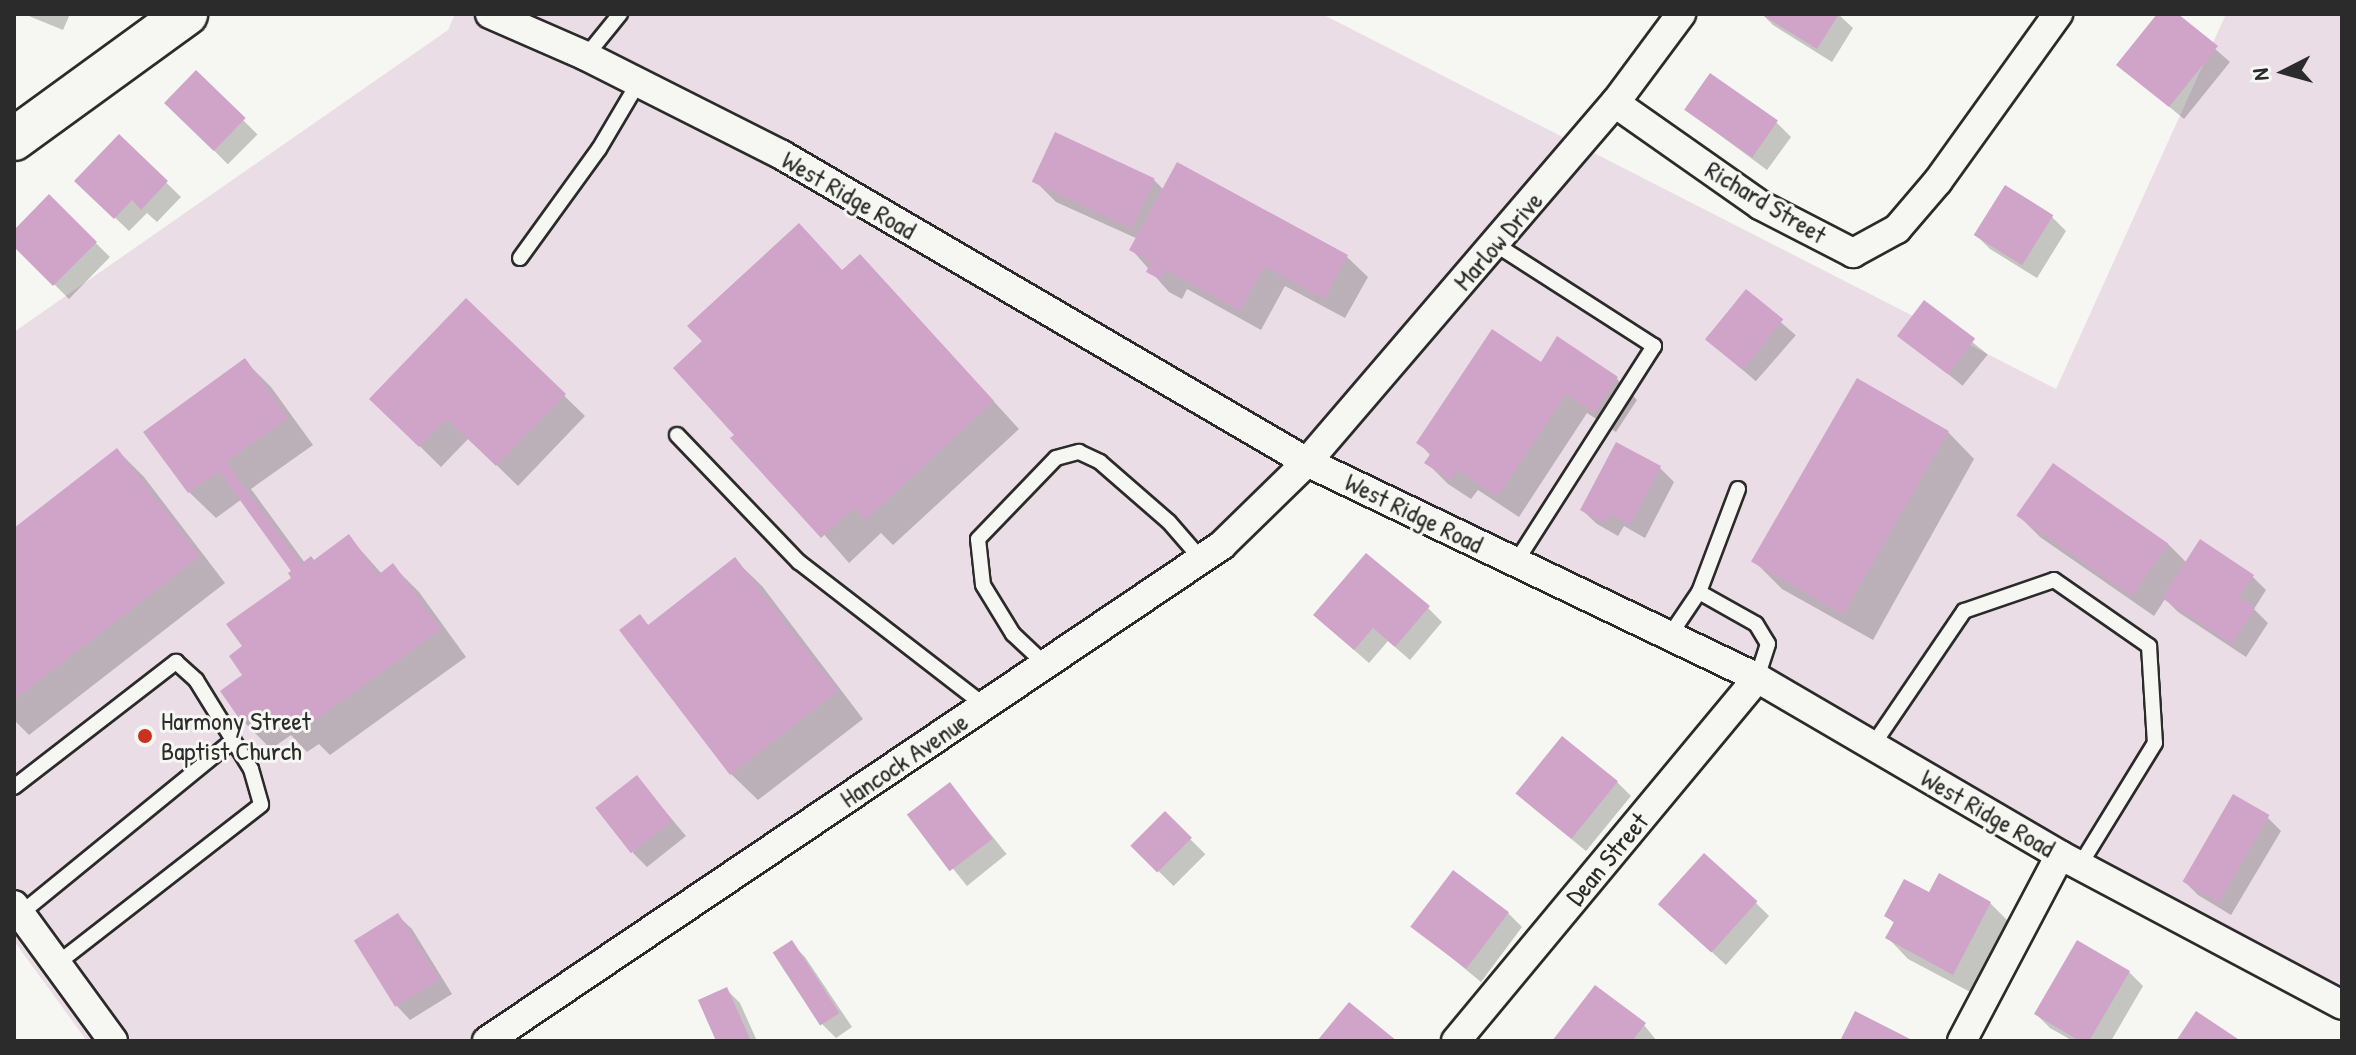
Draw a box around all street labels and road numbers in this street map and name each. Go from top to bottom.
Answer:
street label: West Ridge Road [776,144,922,246]
street label: Richard Street [1700,154,1832,250]
street label: Marlow Drive [1447,185,1549,297]
street label: West Ridge Road [1340,466,1488,560]
street label: Hancock Avenue [834,706,974,814]
street label: West Ridge Road [1915,762,2061,864]
street label: Dean Street [1559,806,1655,912]

